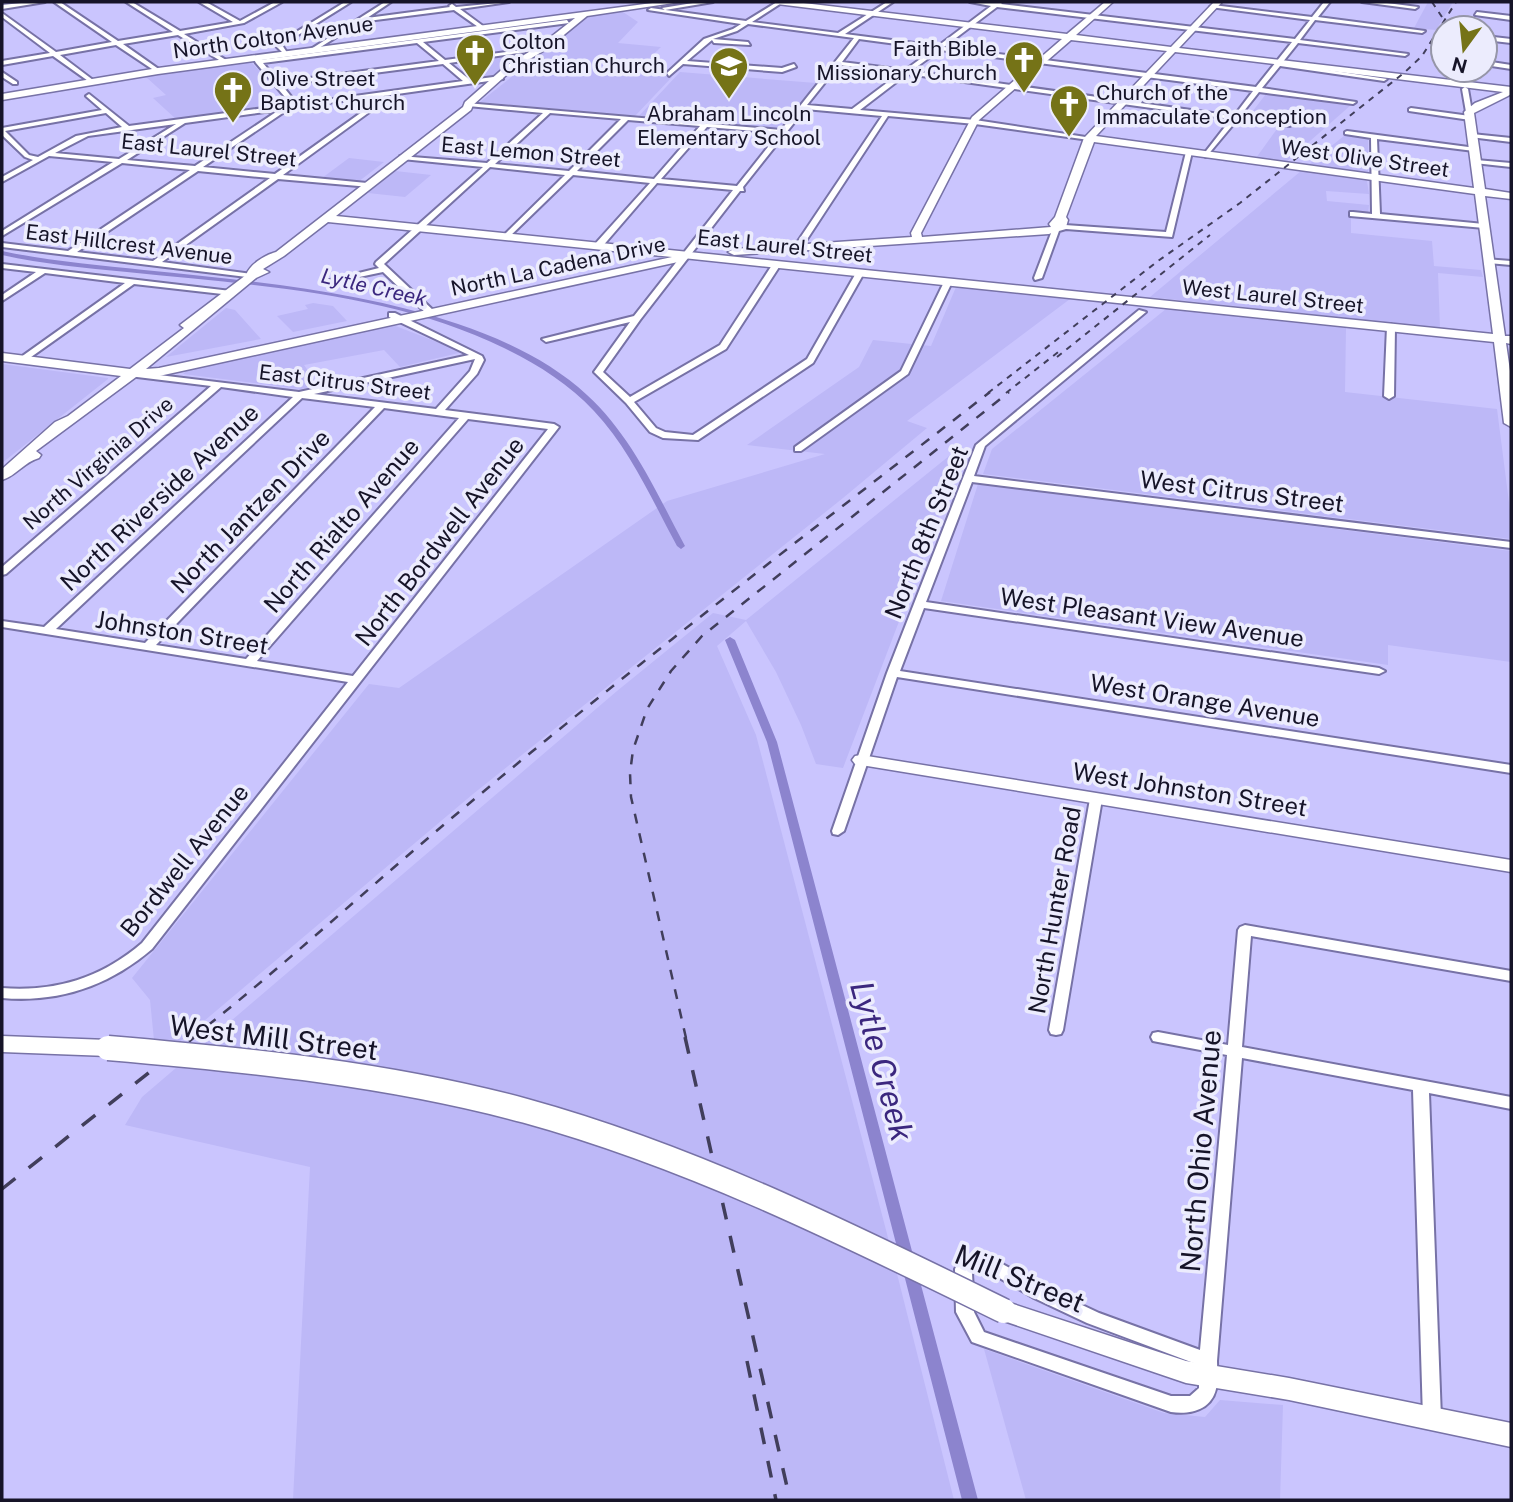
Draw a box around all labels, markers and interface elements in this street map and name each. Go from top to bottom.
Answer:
street label: North Colton Avenue [171,11,375,63]
north arrow [1429,14,1499,84]
place label: Colton Christian Church [502,29,665,78]
church icon: Colton Christian Church [454,32,496,87]
place label: Faith Bible Missionary Church [816,36,997,85]
church icon: Faith Bible Missionary Church [1003,39,1045,94]
school or university icon: Abraham Lincoln Elementary School [708,45,750,100]
text: N [1450,53,1470,78]
place label: Olive Street Baptist Church [260,66,405,115]
church icon: Olive Street Baptist Church [212,69,254,124]
place label: Church of the Immaculate Conception [1096,80,1327,129]
church icon: Church of the Immaculate Conception [1048,83,1090,138]
place label: Abraham Lincoln Elementary School [637,101,821,150]
street label: East Laurel Street [120,128,298,172]
street label: East Lemon Street [440,132,622,172]
street label: West Olive Street [1279,134,1451,182]
street label: East Hillcrest Avenue [24,219,234,269]
street label: East Laurel Street [696,224,874,268]
street label: North La Cadena Drive [448,231,668,301]
water label: Lytle Creek [319,263,430,311]
street label: West Laurel Street [1181,274,1365,318]
street label: East Citrus Street [257,359,433,405]
street label: North Virginia Drive [18,391,178,535]
street label: North Riverside Avenue [54,398,264,596]
street label: North Jantzen Drive [165,423,335,599]
street label: North Bordwell Avenue [349,431,529,651]
street label: North Rialto Avenue [258,432,424,618]
street label: North 8th Street [879,441,973,623]
street label: West Citrus Street [1138,465,1346,517]
street label: West Pleasant View Avenue [998,582,1306,652]
street label: Johnston Street [94,605,270,659]
street label: West Orange Avenue [1088,668,1322,732]
street label: West Johnston Street [1071,757,1309,821]
street label: Bordwell Avenue [114,778,254,942]
street label: North Hunter Road [1022,804,1086,1016]
water label: Lytle Creek [843,977,921,1146]
street label: West Mill Street [168,1008,380,1066]
street label: North Ohio Avenue [1173,1028,1227,1274]
street label: Mill Street [950,1237,1090,1319]

